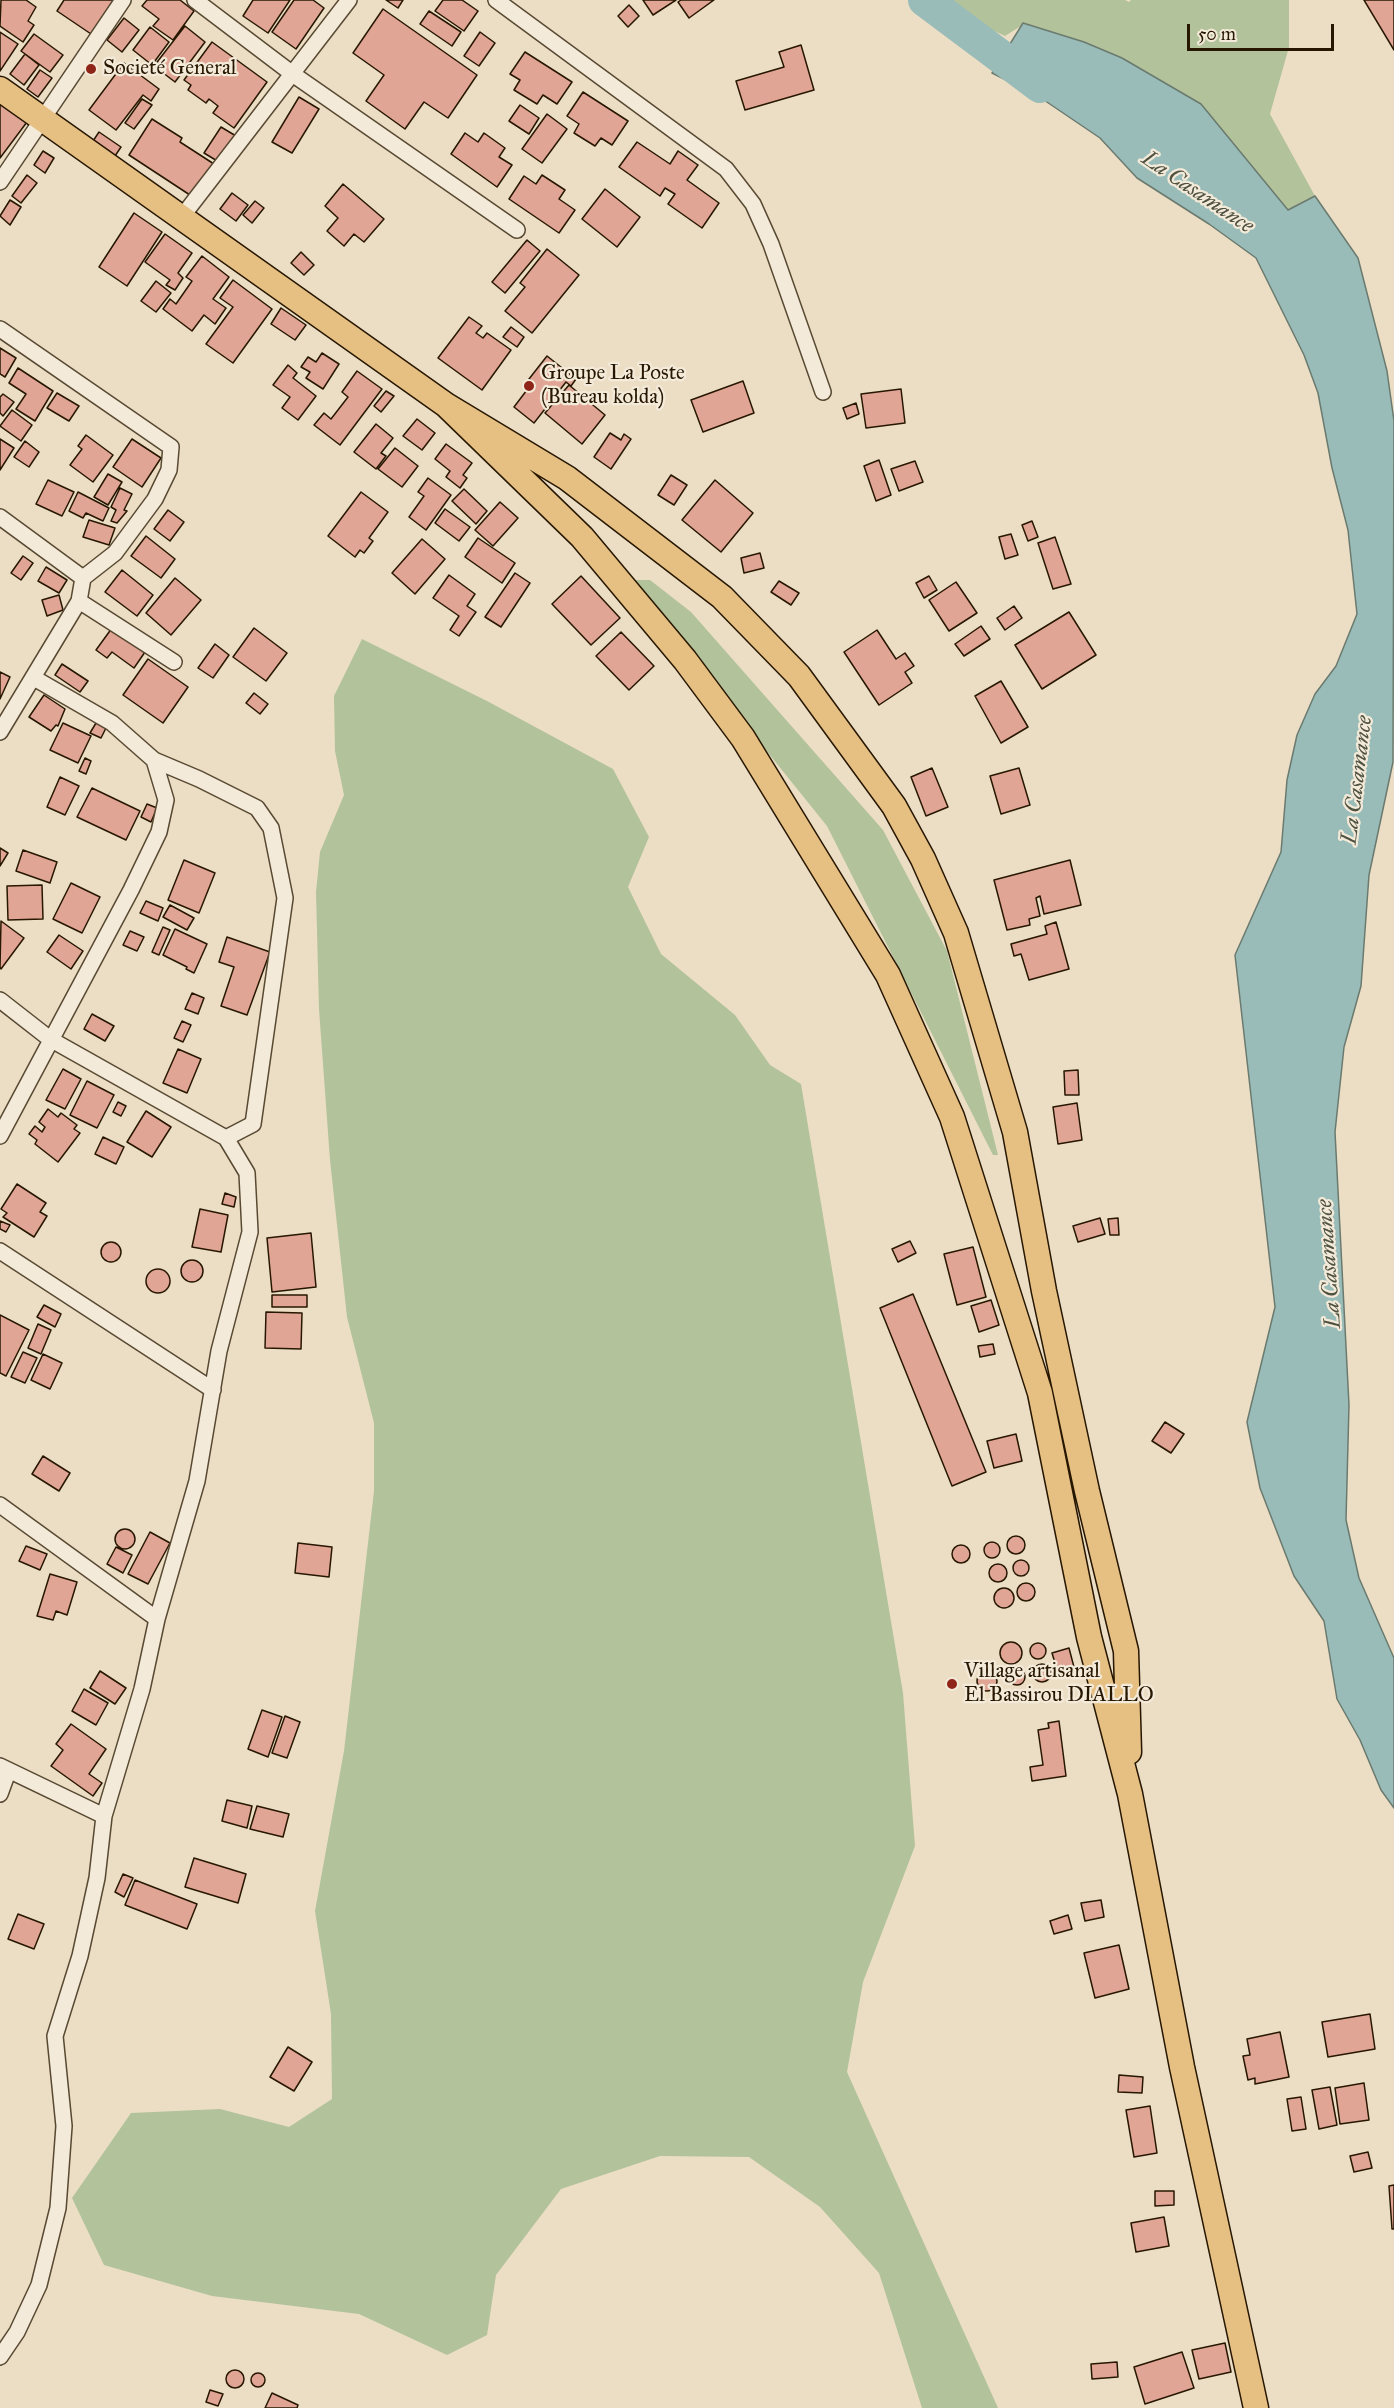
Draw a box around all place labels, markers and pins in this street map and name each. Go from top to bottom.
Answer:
place label: Societé General [103,56,236,82]
marker: Societé General [84,62,98,76]
place label: Groupe La Poste (Bureau kolda) [541,361,685,411]
marker: Groupe La Poste (Bureau kolda) [522,379,536,393]
place label: Village artisanal El Bassirou DIALLO [964,1659,1154,1709]
marker: Village artisanal El Bassirou DIALLO [945,1677,959,1691]

